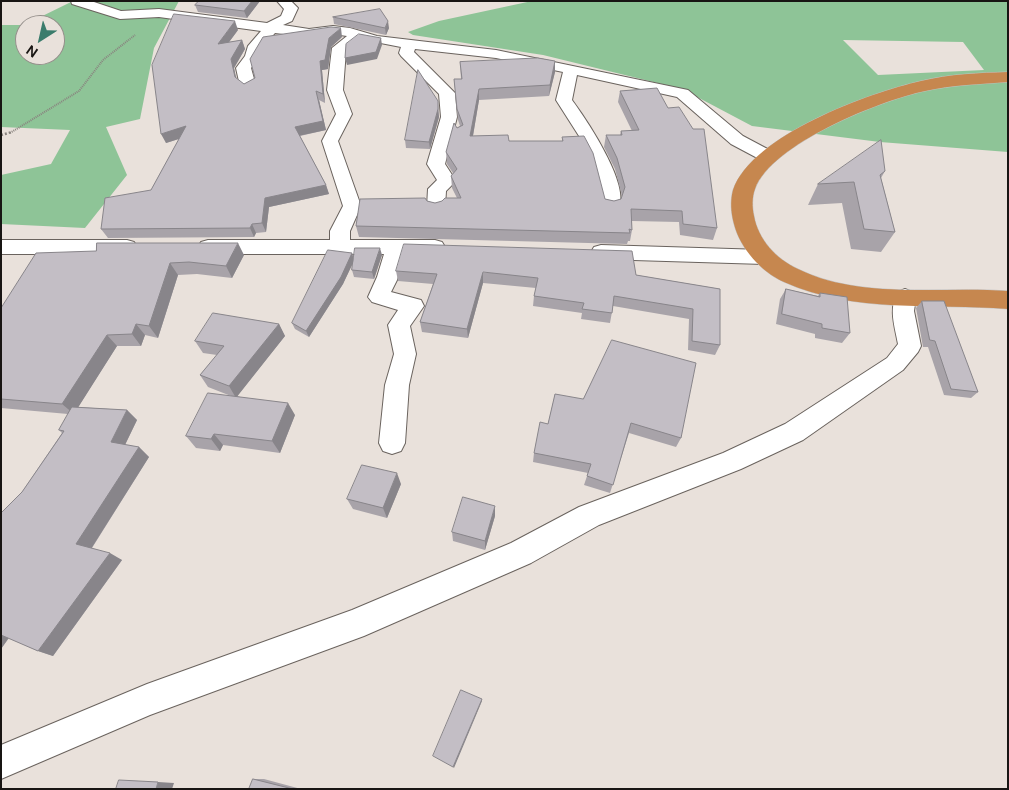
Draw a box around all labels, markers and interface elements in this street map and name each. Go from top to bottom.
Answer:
north arrow [15,15,65,65]
text: N [23,41,41,62]

